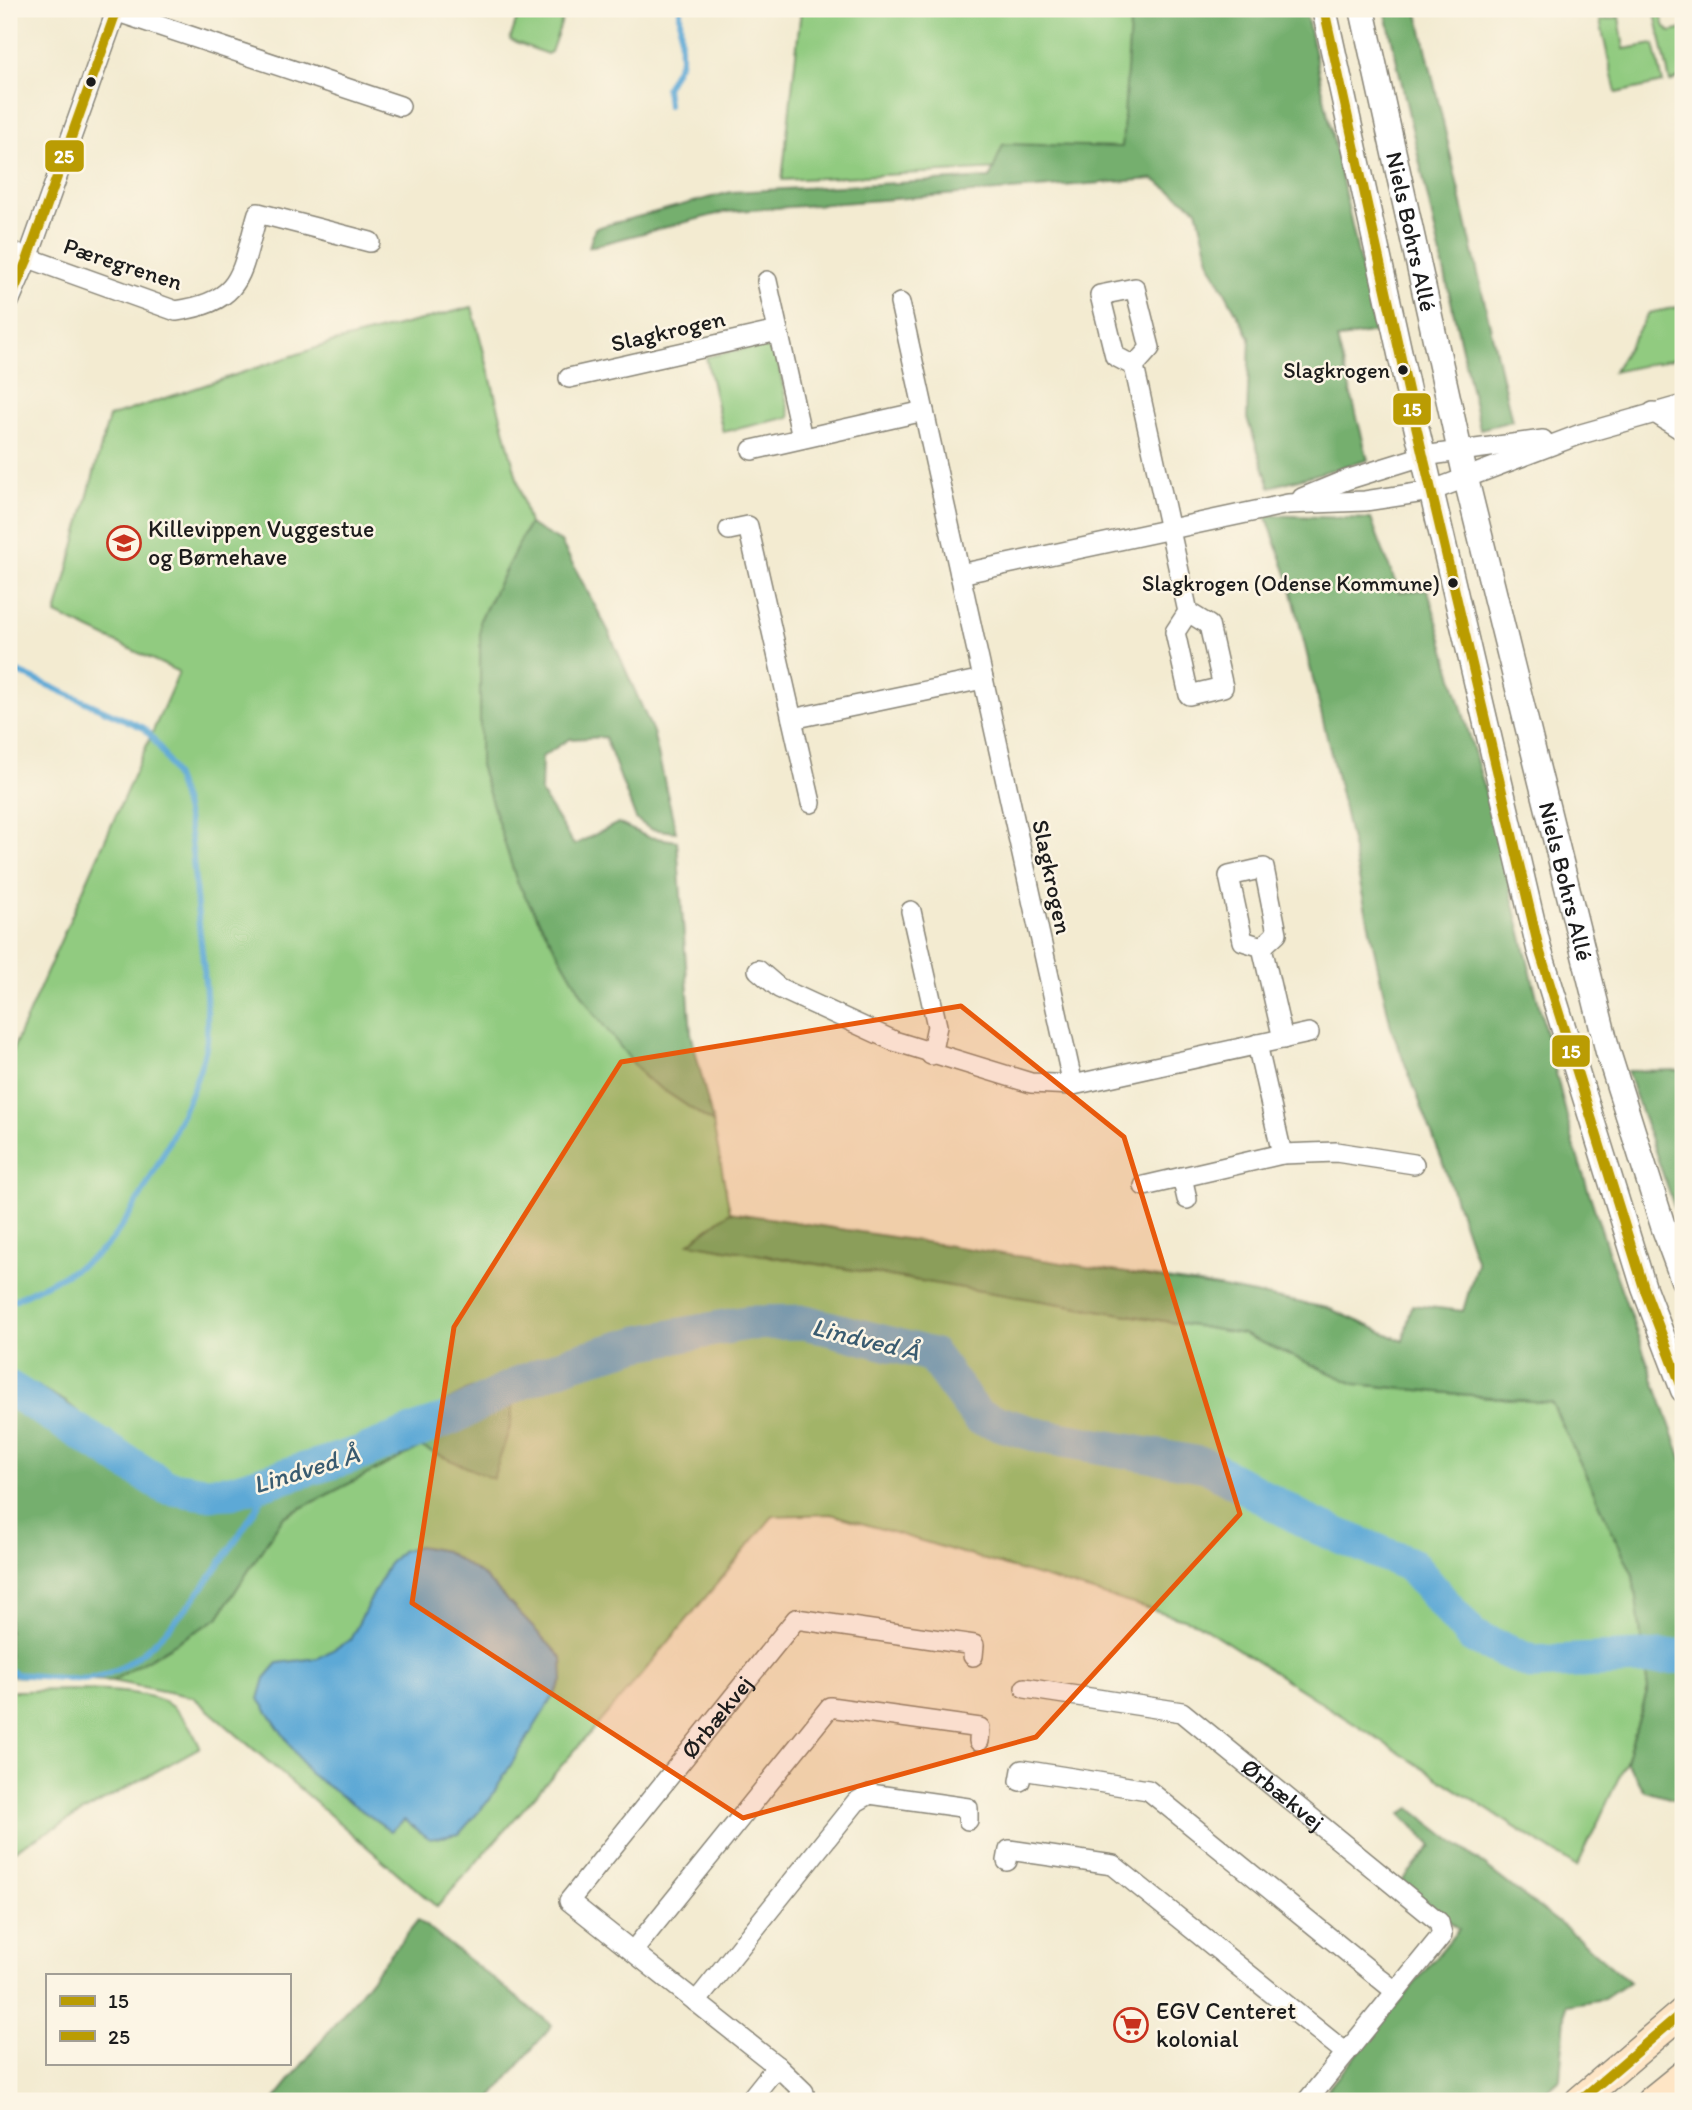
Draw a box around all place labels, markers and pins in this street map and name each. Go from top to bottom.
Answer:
unlabelled marker [84,75,98,89]
place label: Slagkrogen [1283,357,1391,384]
marker: Slagkrogen [1396,363,1410,377]
place label: Killevippen Vuggestue og Børnehave [148,514,374,571]
school or university icon: Killevippen Vuggestue og Børnehave [105,524,143,562]
place label: Slagkrogen (Odense Kommune) [1142,570,1440,597]
marker: Slagkrogen (Odense Kommune) [1446,576,1460,590]
place label: EGV Centeret kolonial [1156,1996,1296,2053]
supermarket icon: EGV Centeret kolonial [1112,2006,1150,2044]

